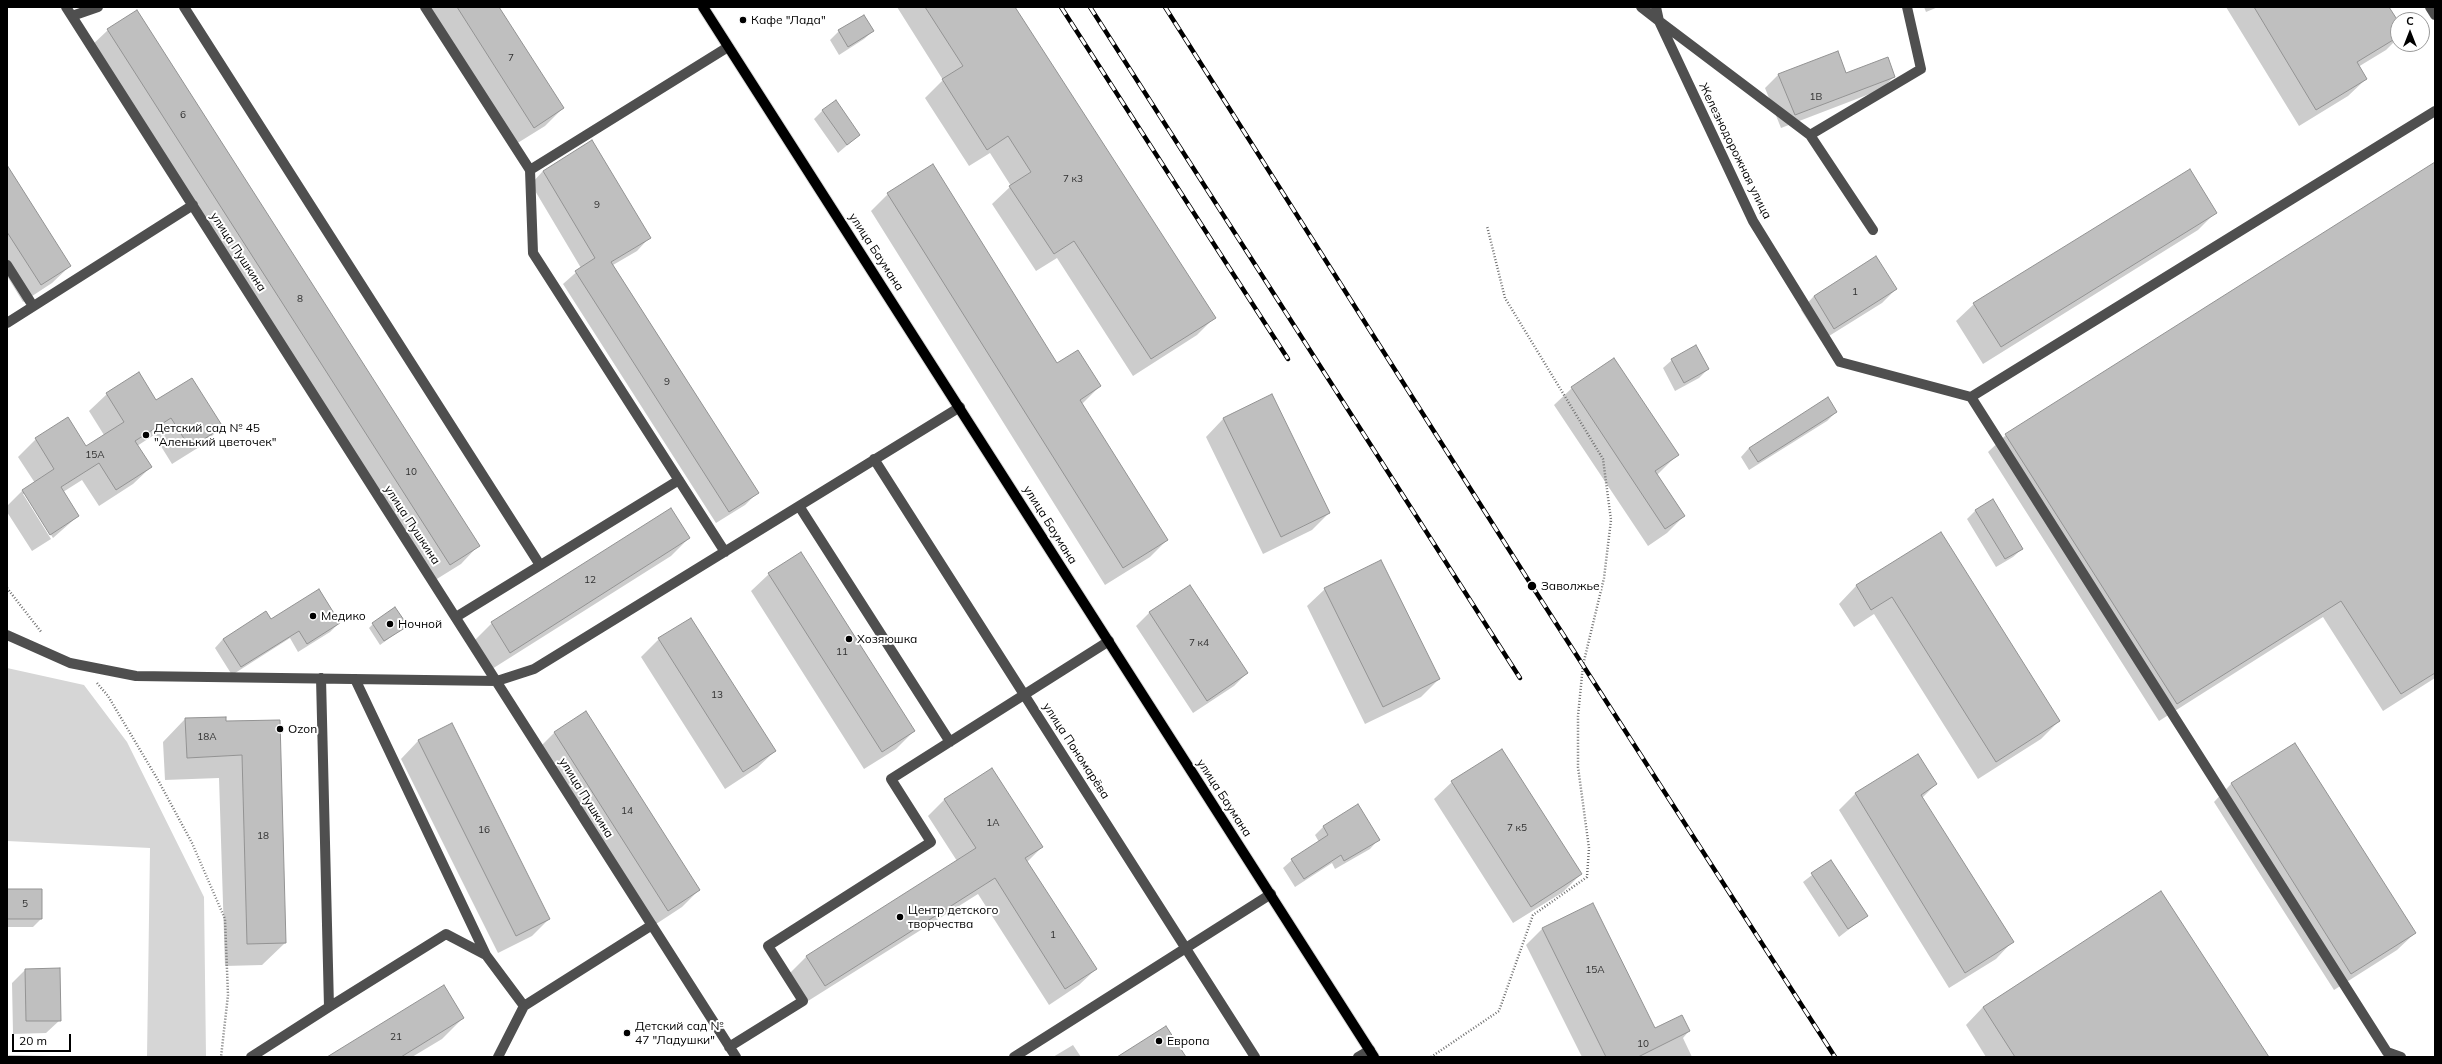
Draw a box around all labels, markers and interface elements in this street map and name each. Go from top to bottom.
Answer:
north arrow [2390,12,2430,52]
place label: Кафе "Лада" [751,13,826,27]
text: С [2406,14,2414,28]
marker: Кафе "Лада" [738,15,748,25]
house number: 7 [508,52,514,64]
street label: Железнодорожная улица [1696,80,1774,222]
house number: 1В [1810,91,1822,103]
house number: 6 [180,109,186,121]
house number: 7 к3 [1063,173,1083,185]
house number: 9 [594,199,600,211]
street label: улица Пушкина [207,210,269,294]
street label: улица Баумана [845,210,907,294]
house number: 1 [1852,286,1858,298]
house number: 8 [297,293,303,305]
house number: 9 [664,376,670,388]
place label: Детский сад № 45 "Аленький цветочек" [154,421,276,449]
marker: Детский сад № 45 "Аленький цветочек" [141,430,151,440]
house number: 15А [85,449,105,461]
house number: 10 [405,466,417,478]
street label: улица Пушкина [381,483,443,567]
street label: улица Баумана [1020,483,1080,567]
house number: 12 [584,574,596,586]
place label: Заволжье [1541,579,1600,593]
marker: Заволжье [1526,580,1538,592]
place label: Медико [321,609,366,623]
marker: Медико [308,611,318,621]
place label: Ночной [398,617,442,631]
marker: Ночной [385,619,395,629]
place label: Хозяюшка [857,632,917,646]
marker: Хозяюшка [844,634,854,644]
house number: 7 к4 [1189,637,1209,649]
house number: 11 [836,646,848,658]
house number: 13 [711,689,723,701]
street label: улица Пономарёва [1040,700,1112,802]
place label: Ozon [288,722,317,736]
marker: Ozon [275,724,285,734]
house number: 18А [197,731,217,743]
street label: улица Пушкина [556,755,616,841]
street label: улица Баумана [1193,756,1255,840]
house number: 14 [621,805,633,817]
house number: 1А [986,817,1000,829]
house number: 7 к5 [1507,822,1527,834]
house number: 16 [478,824,490,836]
house number: 18 [257,830,269,842]
house number: 5 [22,898,28,910]
place label: Центр детского творчества [908,903,999,931]
marker: Центр детского творчества [895,912,905,922]
house number: 1 [1050,929,1056,941]
house number: 15А [1585,964,1605,976]
place label: Детский сад № 47 "Ладушки" [635,1019,723,1047]
scale bar [14,1026,73,1052]
marker: Детский сад № 47 "Ладушки" [622,1028,632,1038]
house number: 21 [390,1031,402,1043]
text: 20 m [19,1033,47,1048]
place label: Европа [1167,1034,1210,1048]
marker: Европа [1154,1036,1164,1046]
house number: 10 [1637,1038,1649,1050]

